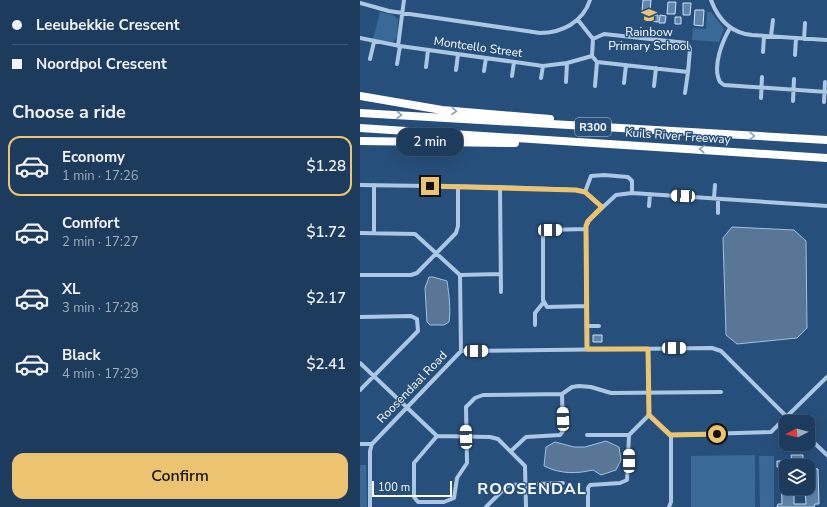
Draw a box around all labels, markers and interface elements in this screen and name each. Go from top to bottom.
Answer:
school or university icon: Rainbow Primary School [640,6,658,24]
text: Leeubekkie Crescent [36,15,180,35]
place label: Rainbow Primary School [608,24,690,54]
street label: Montcello Street [433,33,524,61]
text: Noordpol Crescent [36,54,167,74]
text: Choose a ride [12,100,126,124]
one-way arrow [451,106,457,115]
one-way arrow [396,111,402,120]
road number: R300 [575,118,611,136]
street label: Kuils River Freeway [625,124,732,148]
callout: 2 min [397,128,463,156]
one-way arrow [749,131,755,140]
text: 2 min [413,133,447,151]
one-way arrow [699,145,705,154]
text: Economy [62,147,125,167]
icon: car [14,148,50,184]
text: $1.28 [306,156,346,176]
text: 1 min · 17:26 [62,167,138,185]
route end [421,177,439,195]
car [671,189,695,203]
text: Comfort [62,213,119,233]
icon: car [14,214,50,250]
text: $1.72 [306,222,346,242]
car [538,224,562,236]
text: 2 min · 17:27 [62,233,138,251]
text: XL [62,279,81,299]
icon: car [14,280,50,316]
text: $2.17 [306,288,346,308]
text: 3 min · 17:28 [62,299,138,317]
car [662,342,686,354]
text: Black [62,345,100,365]
car [464,345,488,357]
icon: car [14,346,50,382]
street label: Roosendaal Road [373,347,451,427]
text: $2.41 [306,354,346,374]
text: 4 min · 17:29 [62,365,138,383]
car [557,407,569,431]
north arrow [779,415,815,451]
map controls [779,415,815,495]
car [460,425,472,449]
route start [708,425,726,443]
car [623,449,635,473]
button: Confirm [12,453,348,499]
button: layers [779,459,815,495]
district label: ROOSENDAL [477,478,587,500]
scale bar [372,479,452,498]
text: 100 m [378,480,410,495]

